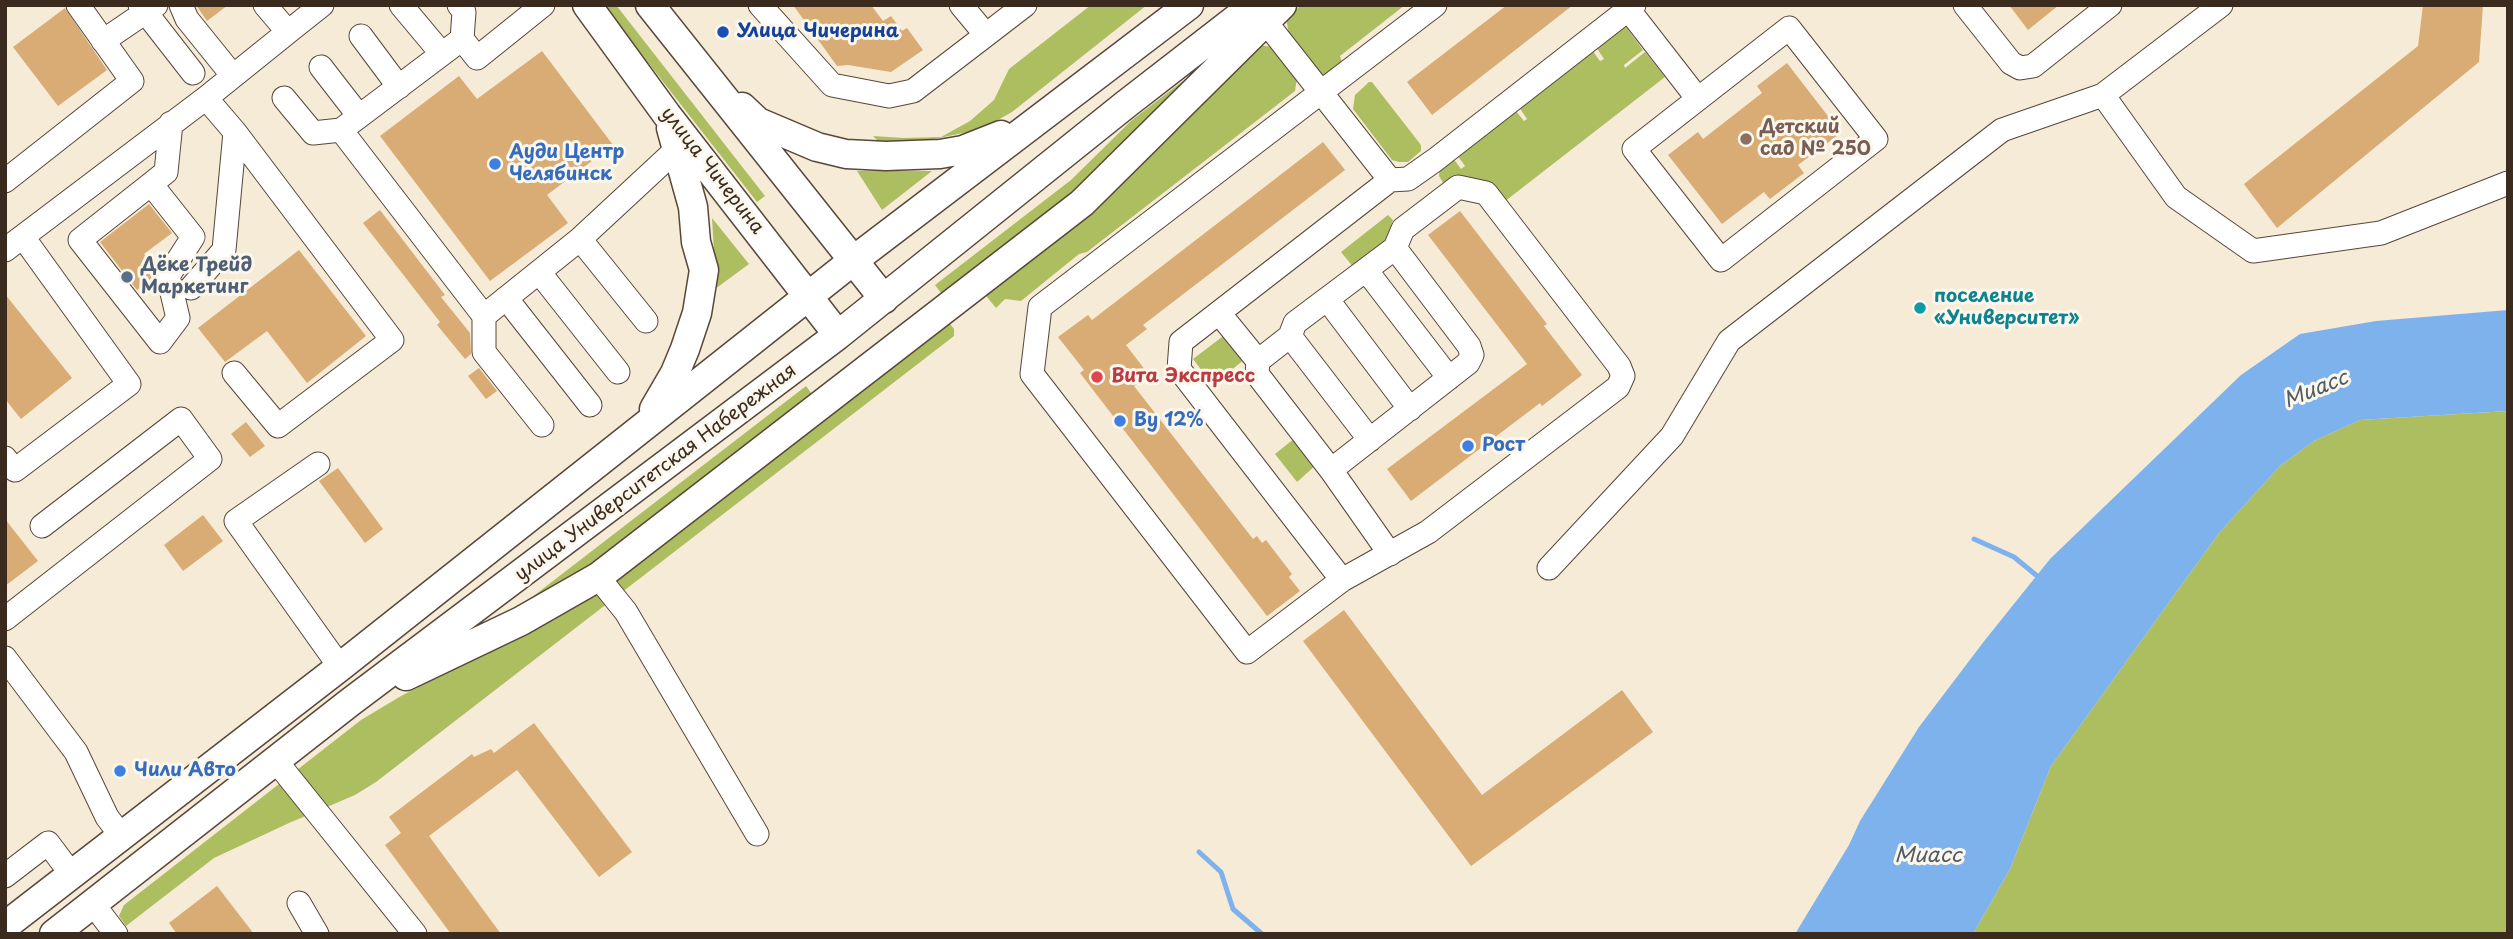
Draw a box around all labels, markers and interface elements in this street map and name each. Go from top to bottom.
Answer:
place label: Улица Чичерина [737,21,899,43]
marker: Улица Чичерина [715,24,731,40]
street label: улица Чичерина [655,103,769,239]
place label: Детский сад № 250 [1760,117,1871,161]
marker: Детский сад № 250 [1738,131,1754,147]
place label: Ауди Центр Челябинск [509,142,624,186]
marker: Ауди Центр Челябинск [487,156,503,172]
place label: Дёке Трейд Маркетинг [141,255,252,299]
marker: Дёке Трейд Маркетинг [119,269,135,285]
place label: поселение «Университет» [1934,286,2079,330]
marker: поселение «Университет» [1912,300,1928,316]
street label: улица Университетская Набережная [511,360,801,586]
place label: Вита Экспресс [1111,366,1255,388]
water label: Миасс [2280,366,2352,414]
marker: Вита Экспресс [1089,369,1105,385]
place label: Ву 12% [1134,410,1203,432]
marker: Ву 12% [1112,413,1128,429]
place label: Рост [1482,435,1525,457]
marker: Рост [1460,438,1476,454]
place label: Чили Авто [134,760,236,782]
marker: Чили Авто [112,763,128,779]
water label: Миасс [1894,843,1962,869]

